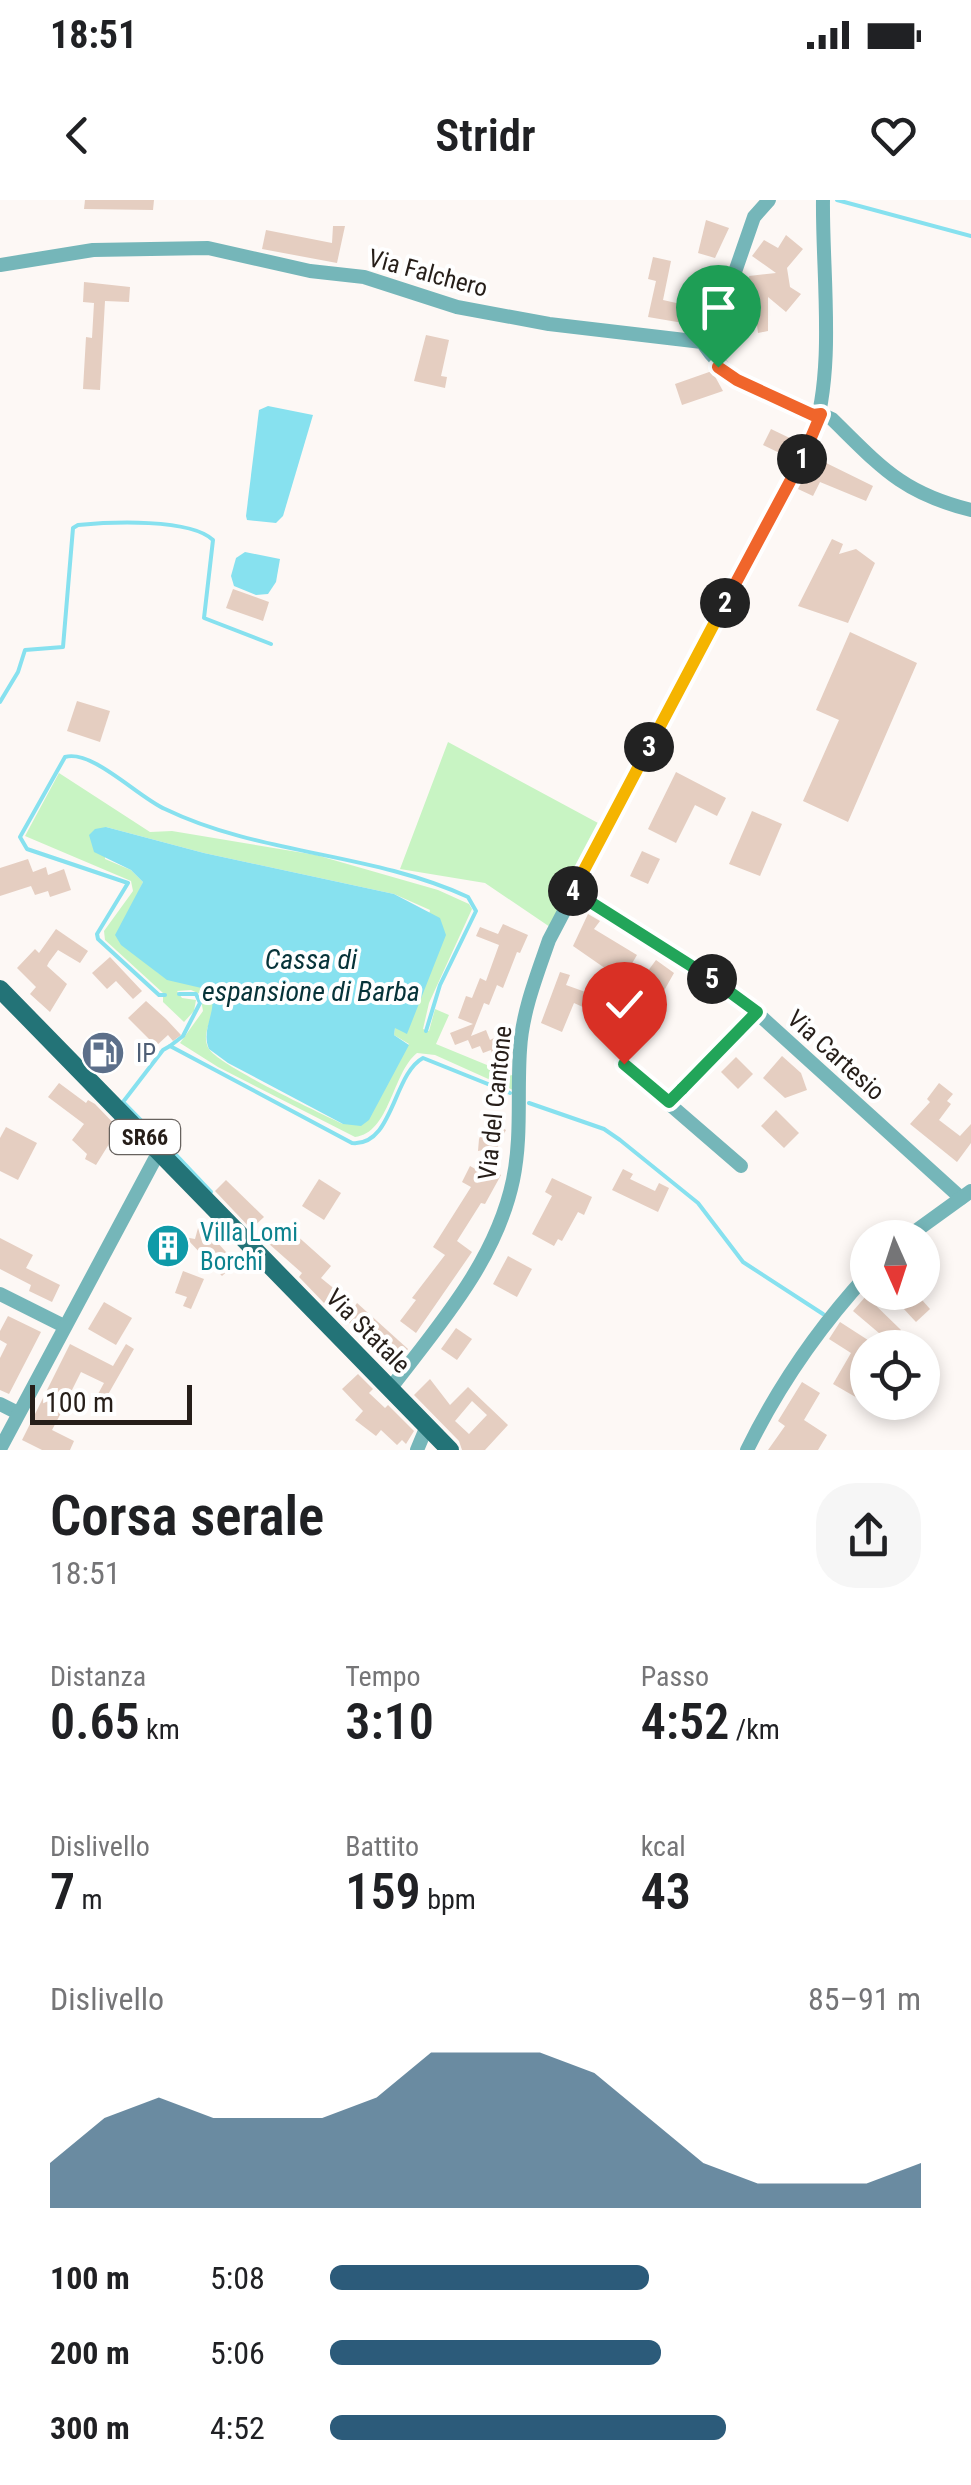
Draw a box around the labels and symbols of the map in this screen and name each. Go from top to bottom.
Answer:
street label: Via Falchero [365,243,491,303]
pin [676,265,761,368]
pin: 1 [777,434,827,484]
pin: 2 [700,578,750,628]
pin: 3 [624,722,674,772]
pin: 4 [548,866,598,916]
water label: Cassa di espansione di Barba [202,943,420,1008]
pin: 5 [687,954,737,1004]
pin [582,962,667,1065]
street label: Via Cartesio [781,1004,891,1106]
street label: Via del Cantone [472,1024,518,1182]
fuel station icon: IP [80,1030,126,1076]
place label: IP [136,1039,156,1068]
road number: SR66 [110,1120,180,1154]
place label: Villa Lomi Borchi [200,1218,298,1276]
north arrow [850,1220,940,1310]
building icon: Villa Lomi Borchi [145,1223,191,1269]
street label: Via Statale [320,1283,416,1379]
scale bar [30,1380,192,1424]

